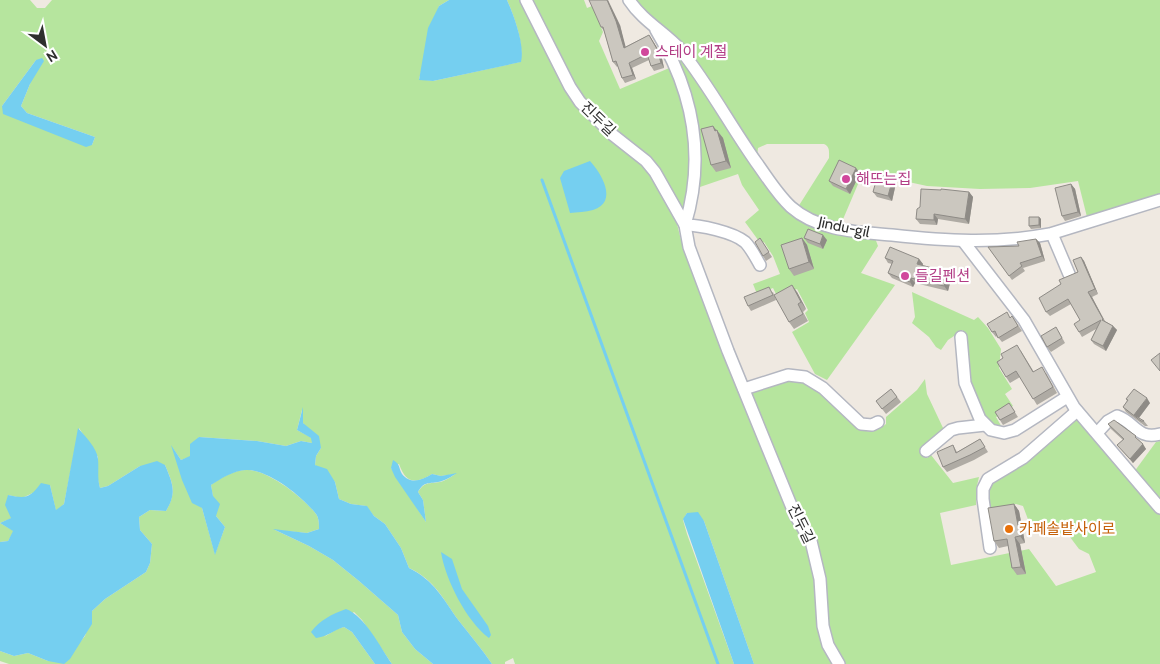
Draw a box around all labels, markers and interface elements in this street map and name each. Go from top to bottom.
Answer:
north arrow [20,20,70,70]
place label: 스테이 계절 [655,43,727,61]
text: N [43,46,61,66]
marker: 스테이 계절 [639,46,651,58]
street label: 진두길 [577,98,619,140]
place label: 해뜨는집 [856,170,911,188]
marker: 해뜨는집 [840,173,852,185]
street label: Jindu-gil [816,213,872,241]
place label: 들길펜션 [915,267,970,285]
marker: 들길펜션 [899,270,911,282]
street label: 진두길 [784,501,818,547]
place label: 카페솔밭사이로 [1019,520,1116,538]
marker: 카페솔밭사이로 [1003,523,1015,535]

